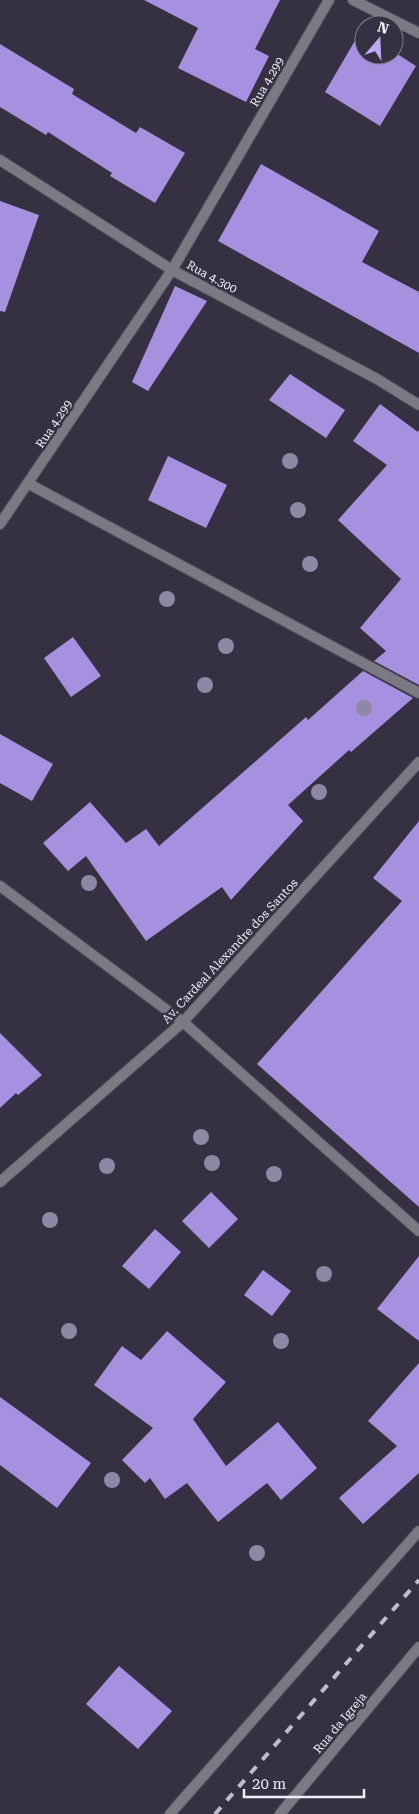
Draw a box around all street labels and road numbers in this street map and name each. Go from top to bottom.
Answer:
street label: Rua 4.299 [247,54,287,109]
street label: Rua 4.300 [184,258,240,296]
street label: Rua 4.299 [33,397,75,451]
street label: Av. Cardeal Alexandre dos Santos [159,876,301,1026]
street label: Rua da Igreja [310,1689,370,1756]

